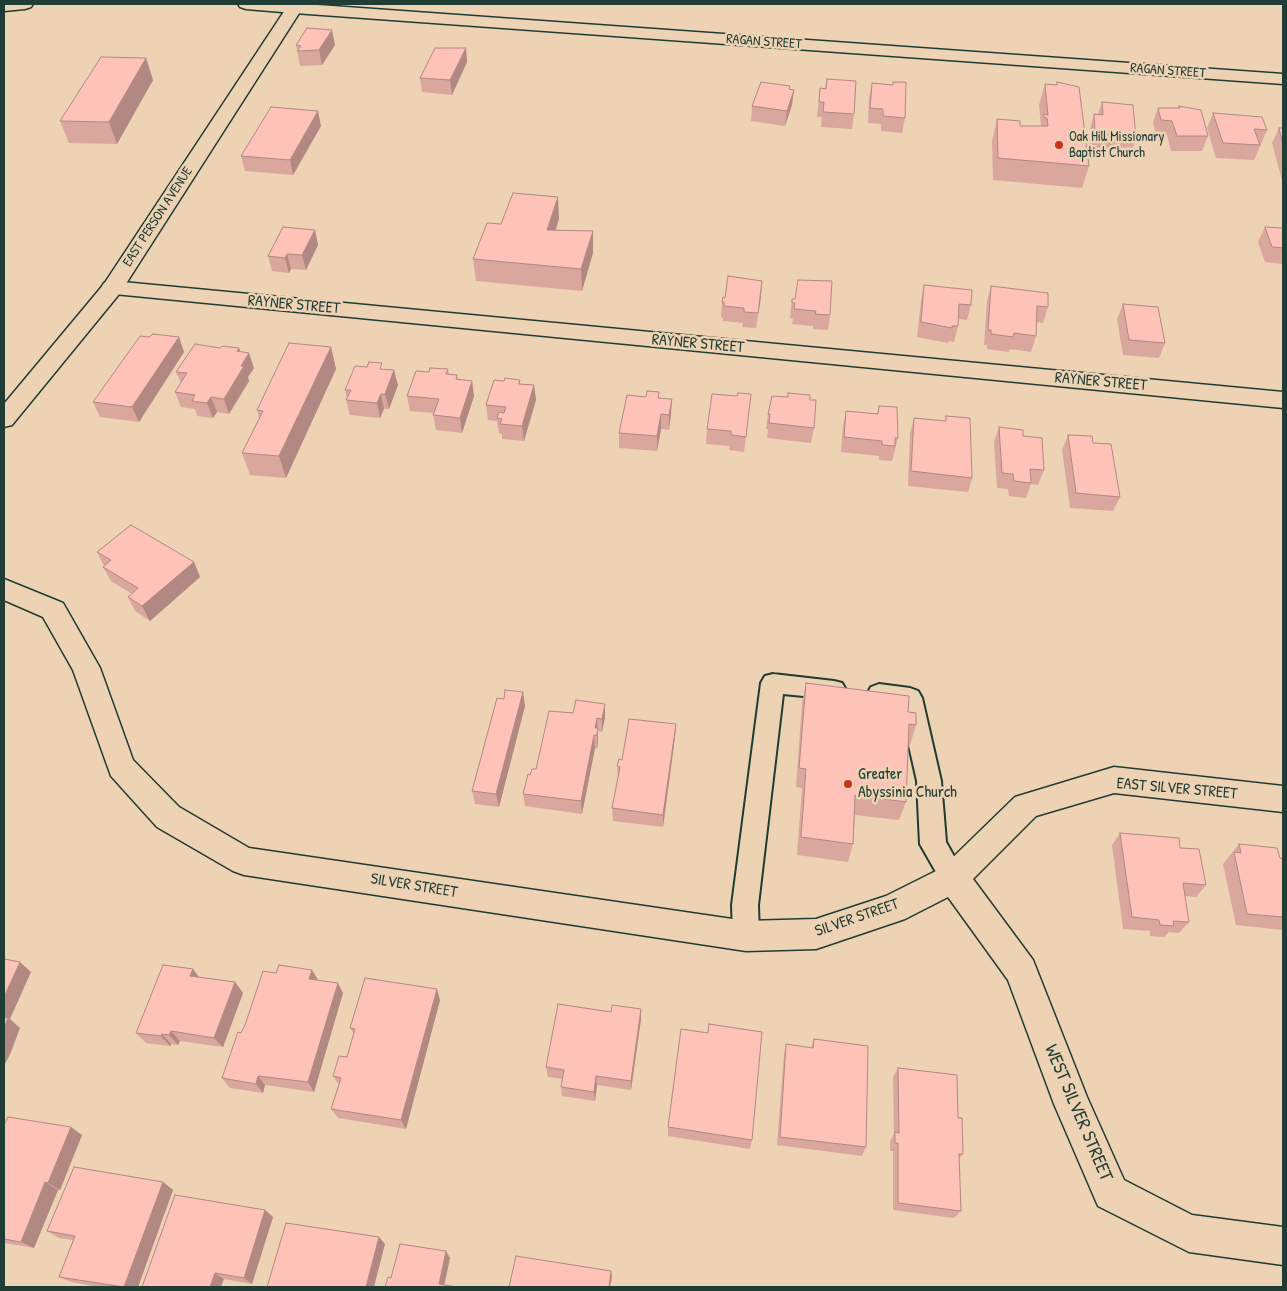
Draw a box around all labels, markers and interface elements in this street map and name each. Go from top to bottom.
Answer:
street label: RAGAN STREET [726,31,802,53]
street label: RAGAN STREET [1130,60,1206,82]
place label: Oak Hill Missionary Baptist Church [1069,129,1164,162]
marker: Oak Hill Missionary Baptist Church [1053,139,1065,151]
street label: EAST PERSON AVENUE [119,164,197,270]
street label: RAYNER STREET [247,291,341,319]
street label: RAYNER STREET [651,330,745,358]
street label: RAYNER STREET [1054,368,1148,396]
place label: Greater Abyssinia Church [858,765,957,803]
street label: EAST SILVER STREET [1116,774,1238,804]
marker: Greater Abyssinia Church [842,778,854,790]
street label: SILVER STREET [369,870,459,902]
street label: SILVER STREET [812,895,902,941]
street label: WEST SILVER STREET [1039,1041,1117,1185]

